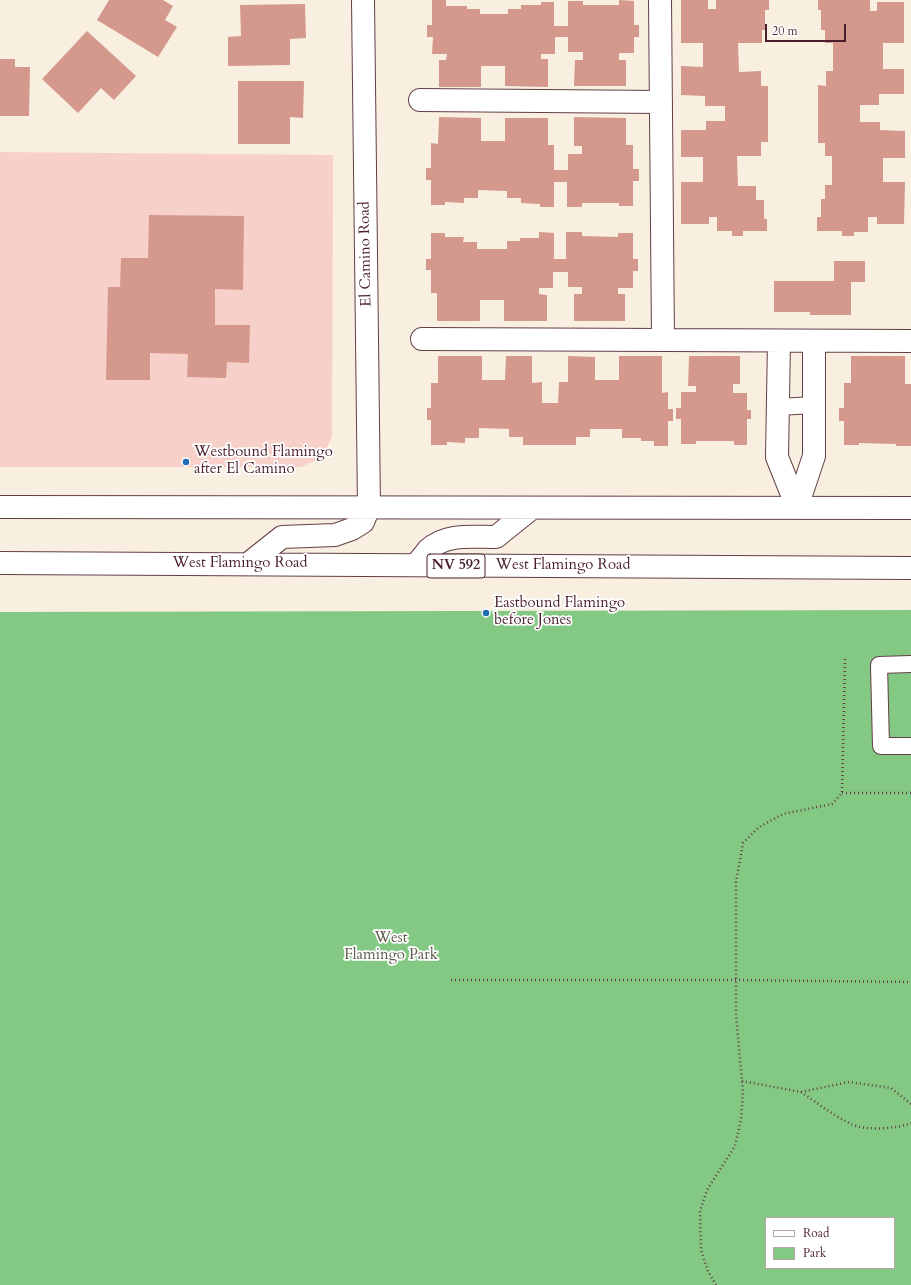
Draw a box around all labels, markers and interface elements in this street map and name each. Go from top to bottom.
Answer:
scale bar [767,16,848,42]
text: 20 m [772,23,798,39]
street label: El Camino Road [356,201,376,307]
place label: Westbound Flamingo after El Camino [194,444,333,479]
marker: Westbound Flamingo after El Camino [181,457,191,467]
road number: NV 592 [427,554,485,578]
street label: West Flamingo Road [173,555,307,573]
street label: West Flamingo Road [496,557,630,575]
place label: Eastbound Flamingo before Jones [494,595,625,630]
marker: Eastbound Flamingo before Jones [481,608,491,618]
park label: West Flamingo Park [344,930,438,965]
legend [765,1217,895,1269]
text: Road [803,1225,829,1241]
text: Park [803,1245,826,1261]

